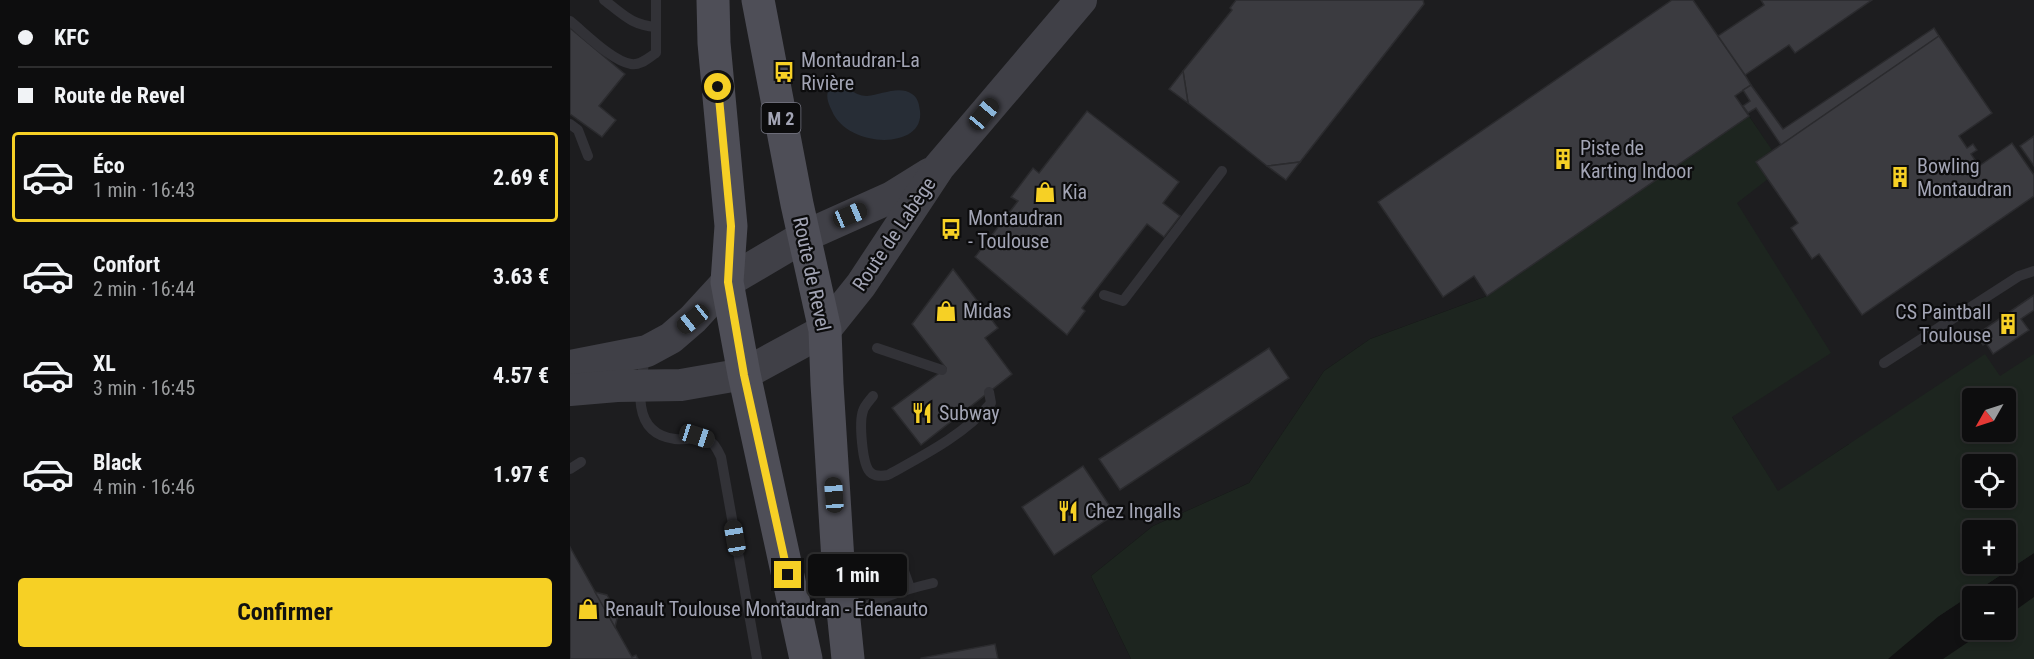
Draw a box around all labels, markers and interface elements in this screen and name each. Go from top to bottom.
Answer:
text: KFC [54,25,89,50]
place label: Montaudran-La Rivière [801,48,920,95]
bus stop icon: Montaudran-La Rivière [772,60,796,84]
route start [704,73,731,100]
text: Route de Revel [54,83,185,108]
car [966,94,1002,134]
road number: M 2 [762,103,800,133]
place label: Piste de Karting Indoor [1580,136,1693,183]
building icon: Piste de Karting Indoor [1551,147,1575,171]
icon: car [21,150,75,204]
text: Éco [93,153,125,178]
place label: Bowling Montaudran [1917,154,2012,201]
text: 2.69 € [493,165,549,190]
building icon: Bowling Montaudran [1888,165,1912,189]
street label: Route de Labège [847,173,941,295]
text: 1 min · 16:43 [93,178,195,202]
shop icon: Kia [1033,180,1057,204]
place label: Kia [1062,180,1087,204]
car [830,200,870,230]
place label: Montaudran - Toulouse [968,206,1063,253]
street label: Route de Revel [788,215,836,333]
bus stop icon: Montaudran - Toulouse [939,217,963,241]
icon: car [21,249,75,303]
text: Confort [93,252,160,277]
text: 3.63 € [493,264,549,289]
text: 2 min · 16:44 [93,277,195,301]
shop icon: Midas [934,299,958,323]
place label: Midas [963,299,1011,323]
place label: CS Paintball Toulouse [1895,300,1991,347]
car [673,301,713,337]
building icon: CS Paintball Toulouse [1996,312,2020,336]
icon: car [21,348,75,402]
text: XL [93,351,116,376]
text: 4.57 € [493,363,549,388]
text: 3 min · 16:45 [93,376,195,400]
north arrow [1962,388,2016,442]
map controls [1962,388,2016,640]
restaurant icon: Subway [910,401,934,425]
place label: Subway [939,401,1000,425]
car [677,422,717,450]
icon: car [21,447,75,501]
text: Black [93,450,142,475]
button: locate [1962,454,2016,508]
text: 1.97 € [493,462,549,487]
text: 4 min · 16:46 [93,475,195,499]
car [824,476,844,514]
restaurant icon: Chez Ingalls [1056,499,1080,523]
place label: Chez Ingalls [1085,499,1181,523]
car [723,519,747,557]
button: + [1962,520,2016,574]
callout: 1 min [809,554,908,596]
route end [774,561,801,588]
text: 1 min [835,563,880,587]
button: Confirmer [18,578,552,647]
button: − [1962,586,2016,640]
shop icon: Renault Toulouse Montaudran - Edenauto [576,597,600,621]
place label: Renault Toulouse Montaudran - Edenauto [605,597,928,621]

